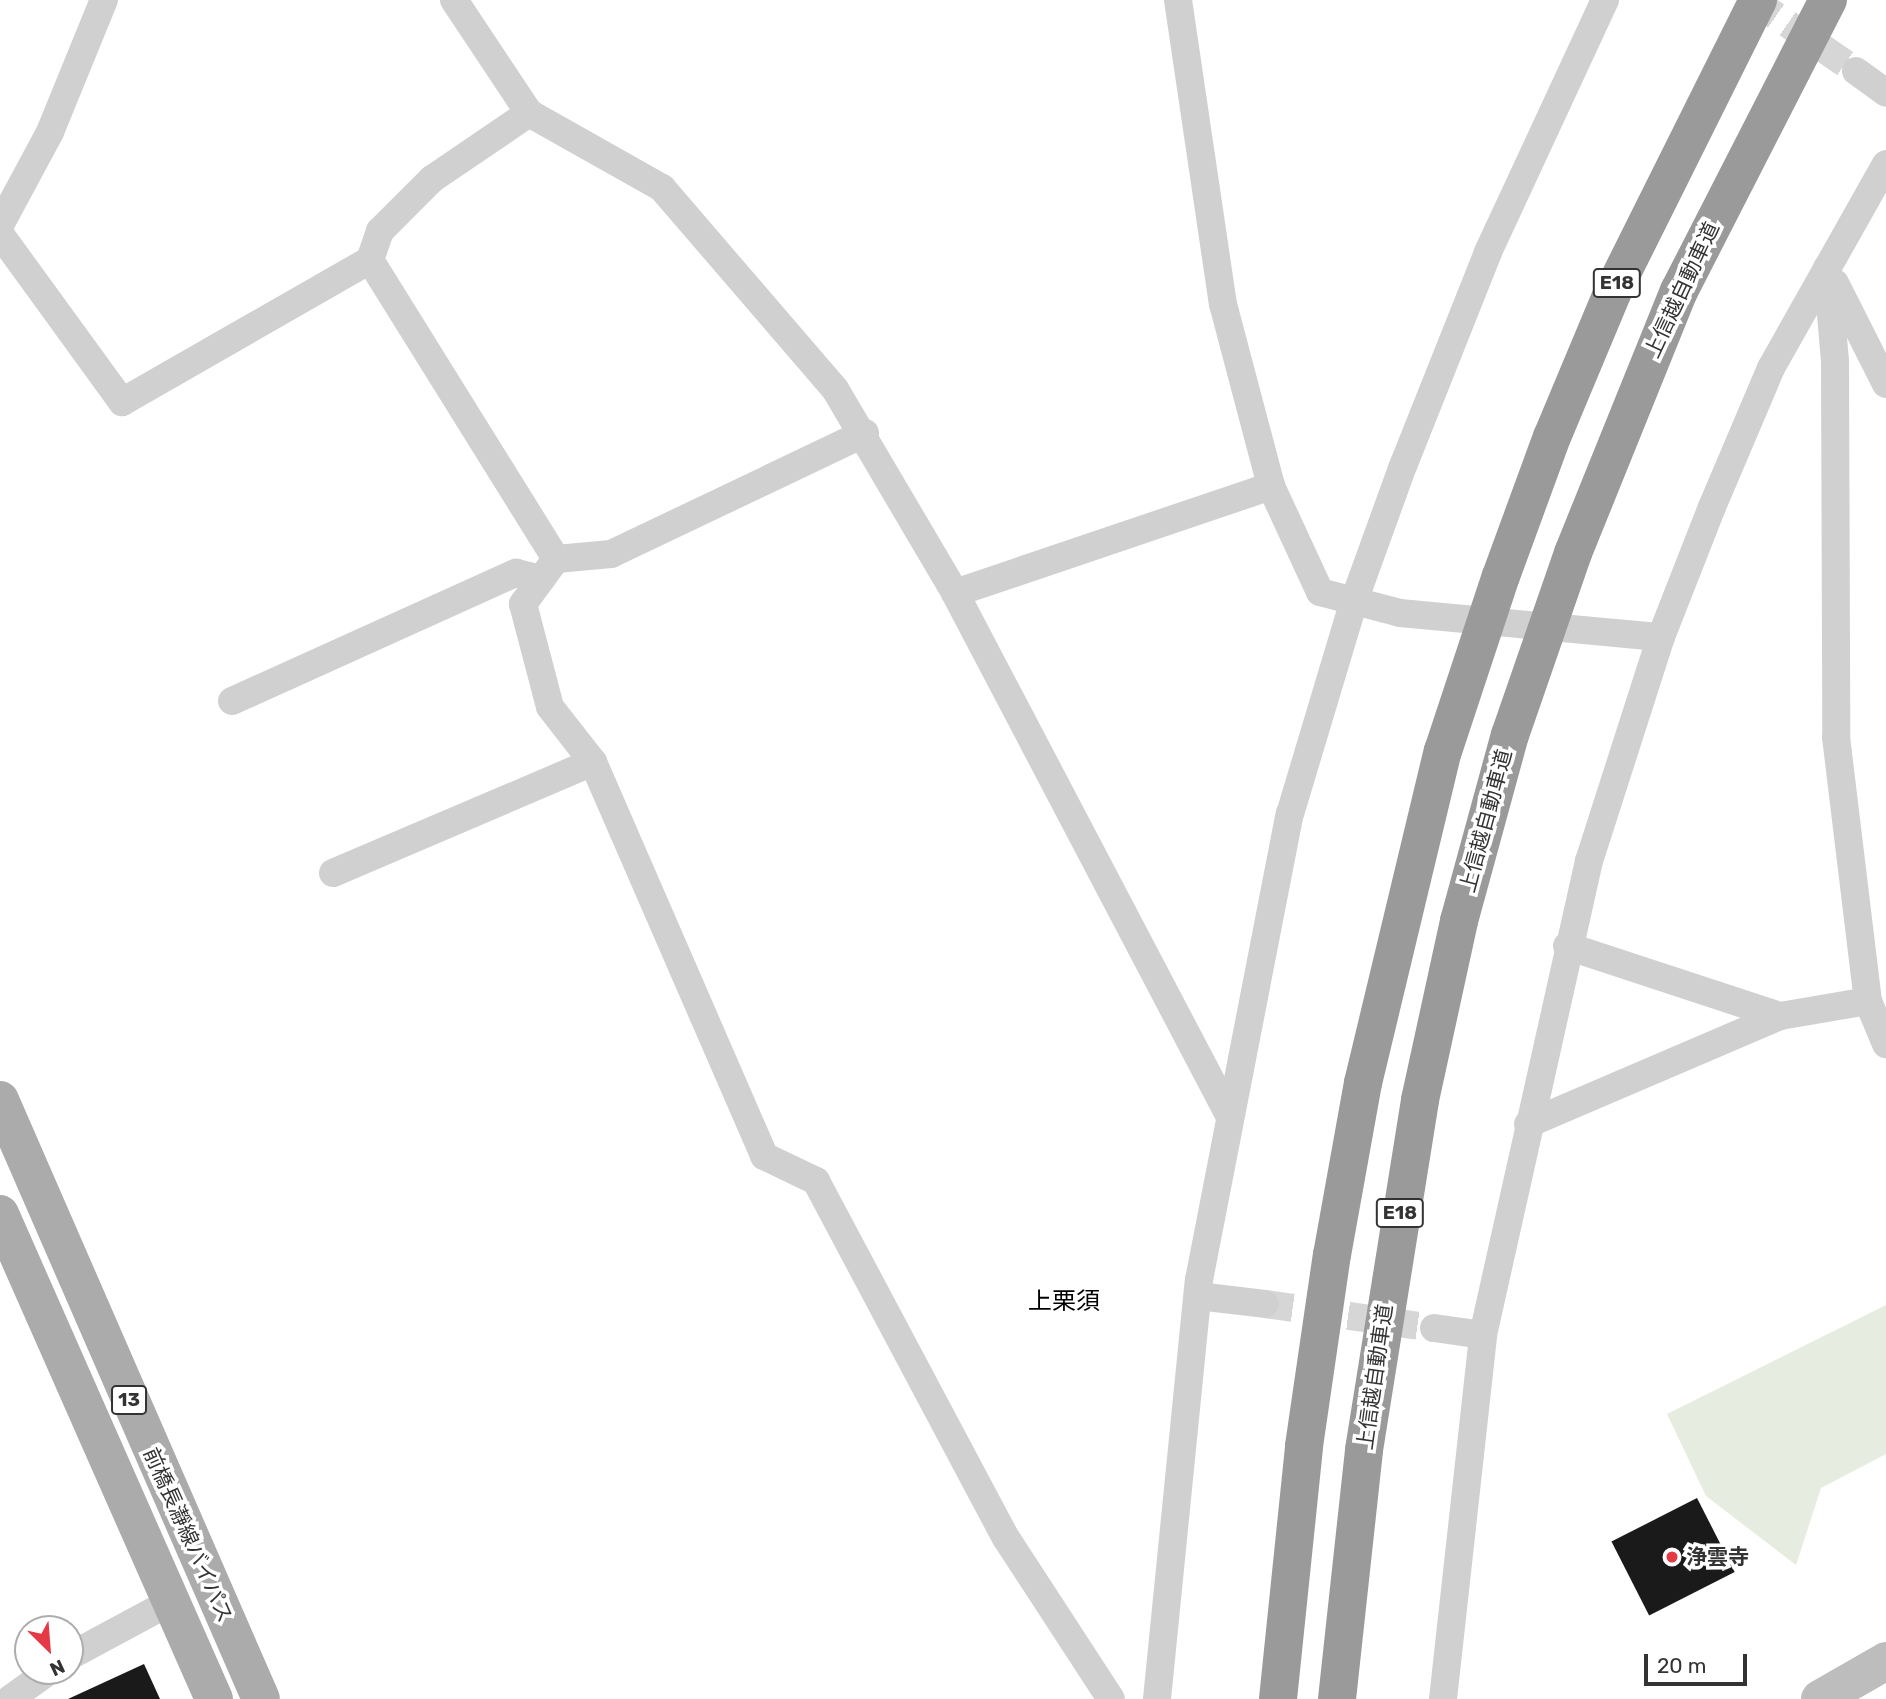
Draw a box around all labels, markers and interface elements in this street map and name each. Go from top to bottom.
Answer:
street label: 上信越自動車道 [1640,218,1724,362]
road number: E18 [1592,268,1642,298]
street label: 上信越自動車道 [1455,747,1517,895]
road number: E18 [1376,1198,1424,1228]
district label: 上栗須 [1028,1288,1100,1316]
street label: 上信越自動車道 [1352,1302,1398,1452]
road number: 13 [110,1384,148,1416]
street label: 前橋長瀞線バイパス [138,1444,238,1626]
place label: 浄雲寺 [1686,1544,1749,1570]
marker: 浄雲寺 [1664,1549,1680,1565]
north arrow [14,1615,84,1685]
scale bar [1648,1640,1751,1684]
text: 20 m [1657,1653,1706,1678]
text: N [46,1654,68,1681]

